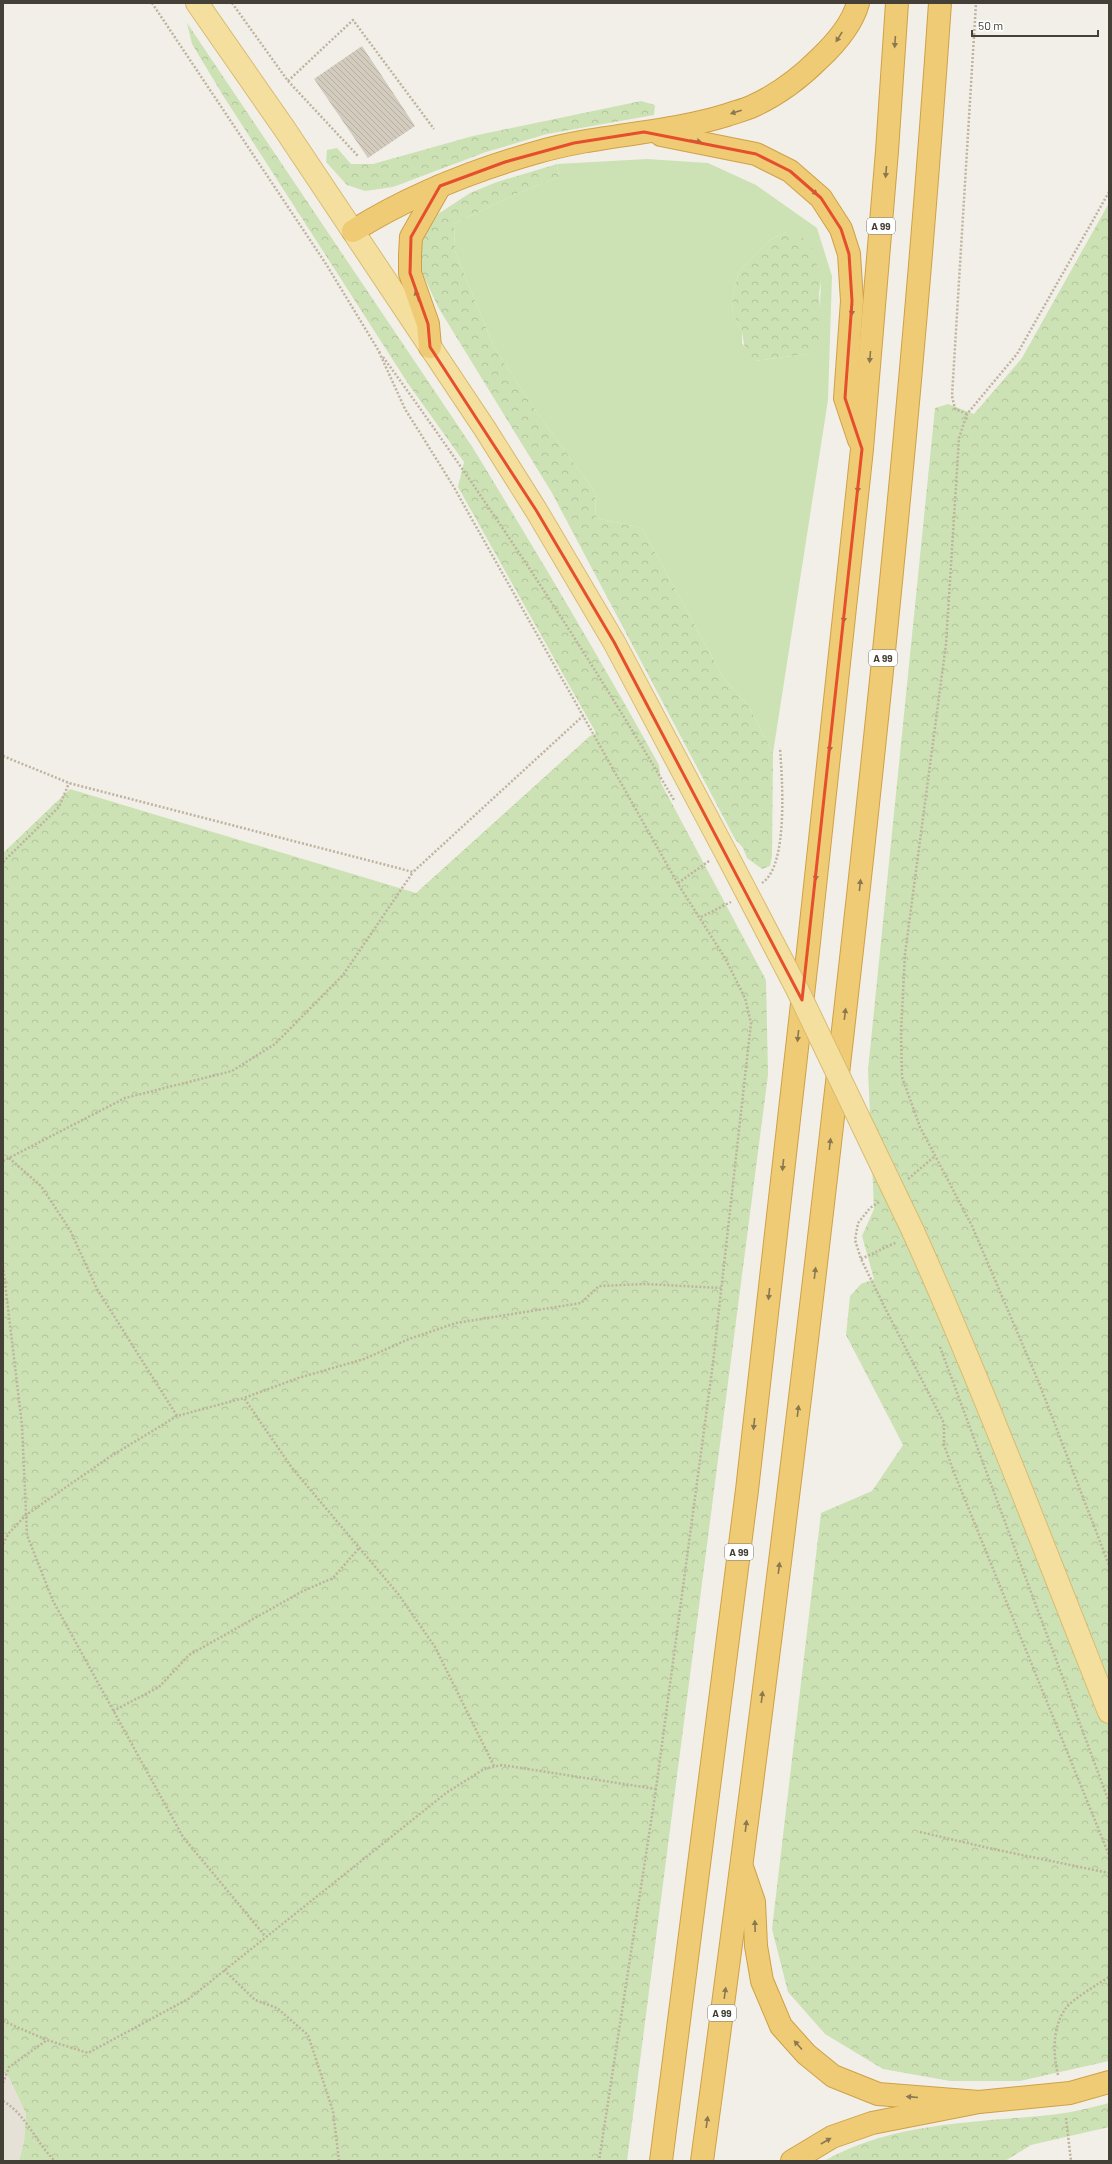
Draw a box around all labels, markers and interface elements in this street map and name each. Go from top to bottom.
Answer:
scale bar [972,12,1098,38]
text: 50 m [978,18,1003,32]
one-way arrow [836,31,843,43]
one-way arrow [891,36,898,48]
one-way arrow [729,109,741,115]
one-way arrow [690,138,702,144]
one-way arrow [882,166,889,178]
one-way arrow [808,186,818,196]
road number: A 99 [867,218,895,234]
one-way arrow [414,290,420,302]
one-way arrow [848,304,855,316]
one-way arrow [866,351,873,363]
one-way arrow [854,481,861,493]
one-way arrow [841,611,847,623]
road number: A 99 [869,650,897,666]
one-way arrow [827,740,833,752]
one-way arrow [813,869,819,881]
one-way arrow [857,879,863,891]
one-way arrow [842,1008,848,1020]
one-way arrow [795,1030,801,1042]
one-way arrow [827,1137,833,1150]
one-way arrow [780,1159,787,1171]
one-way arrow [812,1267,818,1279]
one-way arrow [766,1288,772,1300]
one-way arrow [795,1405,801,1417]
one-way arrow [751,1417,757,1430]
road number: A 99 [725,1544,753,1560]
one-way arrow [775,1562,782,1574]
one-way arrow [759,1691,766,1703]
one-way arrow [743,1820,750,1832]
one-way arrow [752,1919,758,1932]
one-way arrow [721,1987,728,2000]
road number: A 99 [708,2005,736,2021]
one-way arrow [793,2040,802,2050]
one-way arrow [906,2093,918,2100]
one-way arrow [704,2116,710,2128]
one-way arrow [820,2137,832,2144]

